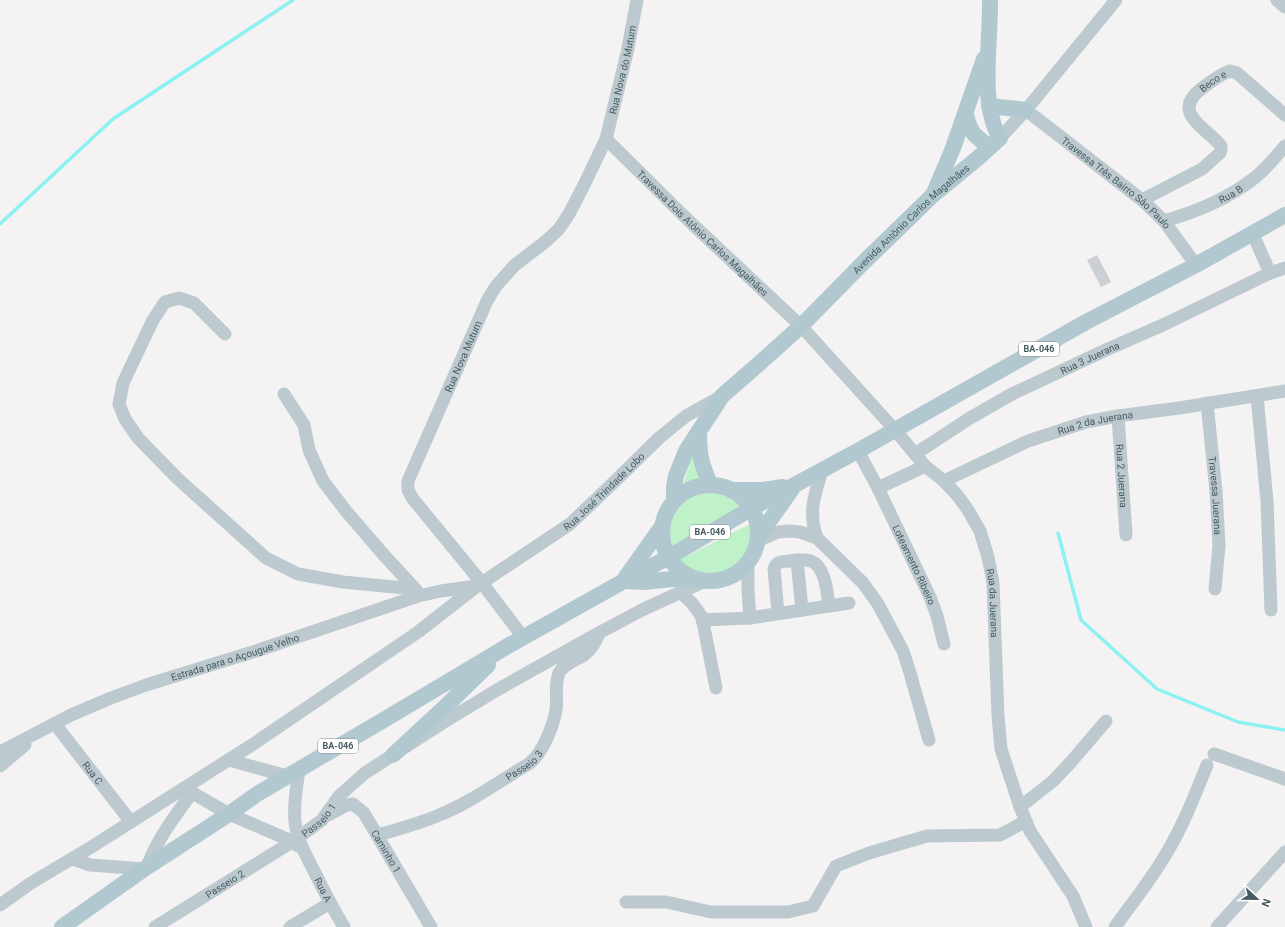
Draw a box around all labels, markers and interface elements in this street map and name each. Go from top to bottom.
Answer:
street label: Rua Nova do Mutum [607,24,638,115]
street label: Beco e [1197,68,1228,94]
street label: Travessa Três Bairro Sâo Paulo [1060,134,1173,231]
street label: Avenida Antônio Carlos Magalhães [850,162,971,276]
street label: Travessa Dois Atônio Carlos Magalhães [635,168,771,298]
street label: Rua B [1217,183,1245,205]
street label: Rua Nova Mutum [442,319,483,394]
street label: Rua 3 Juerana [1059,339,1121,376]
road number: BA-046 [1019,342,1059,356]
street label: Rua 2 da Juerana [1056,409,1134,436]
street label: Rua 2 Juerana [1114,444,1130,508]
street label: Rua José Trindade Lobo [561,450,647,532]
street label: Travessa Juerana [1207,456,1224,535]
street label: Loteamento Ribeiro [891,523,938,606]
road number: BA-046 [690,525,730,539]
street label: Rua da Juerana [985,568,1001,638]
street label: Estrada para o Açougue Velho [169,631,301,683]
road number: BA-046 [318,739,358,753]
street label: Passeio 3 [503,748,545,782]
street label: Rua C [81,759,106,787]
street label: Passeio 1 [299,801,338,839]
street label: Caminho 1 [369,828,403,875]
street label: Passeio 2 [203,867,246,900]
street label: Rua A [313,875,334,904]
north arrow [1237,879,1277,919]
text: N [1258,897,1273,909]

